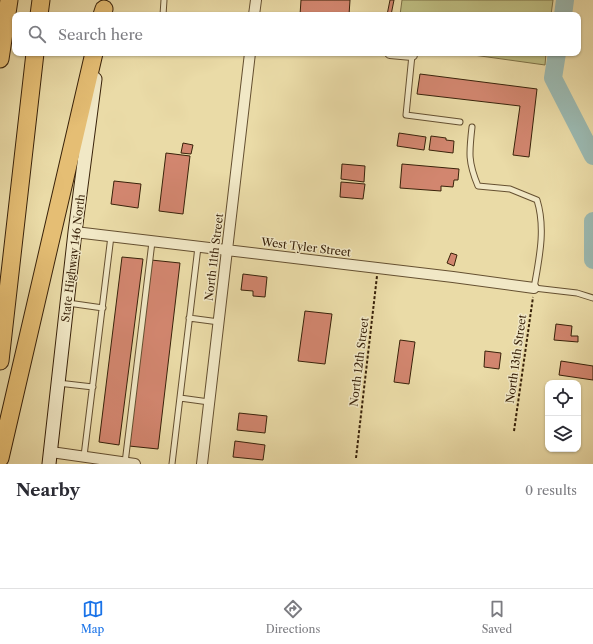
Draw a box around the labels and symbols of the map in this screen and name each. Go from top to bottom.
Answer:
street label: State Highway 146 North [58,193,88,323]
street label: North 11th Street [202,212,226,302]
street label: West Tyler Street [259,234,352,259]
street label: North 13th Street [503,314,529,404]
street label: North 12th Street [347,317,371,407]

